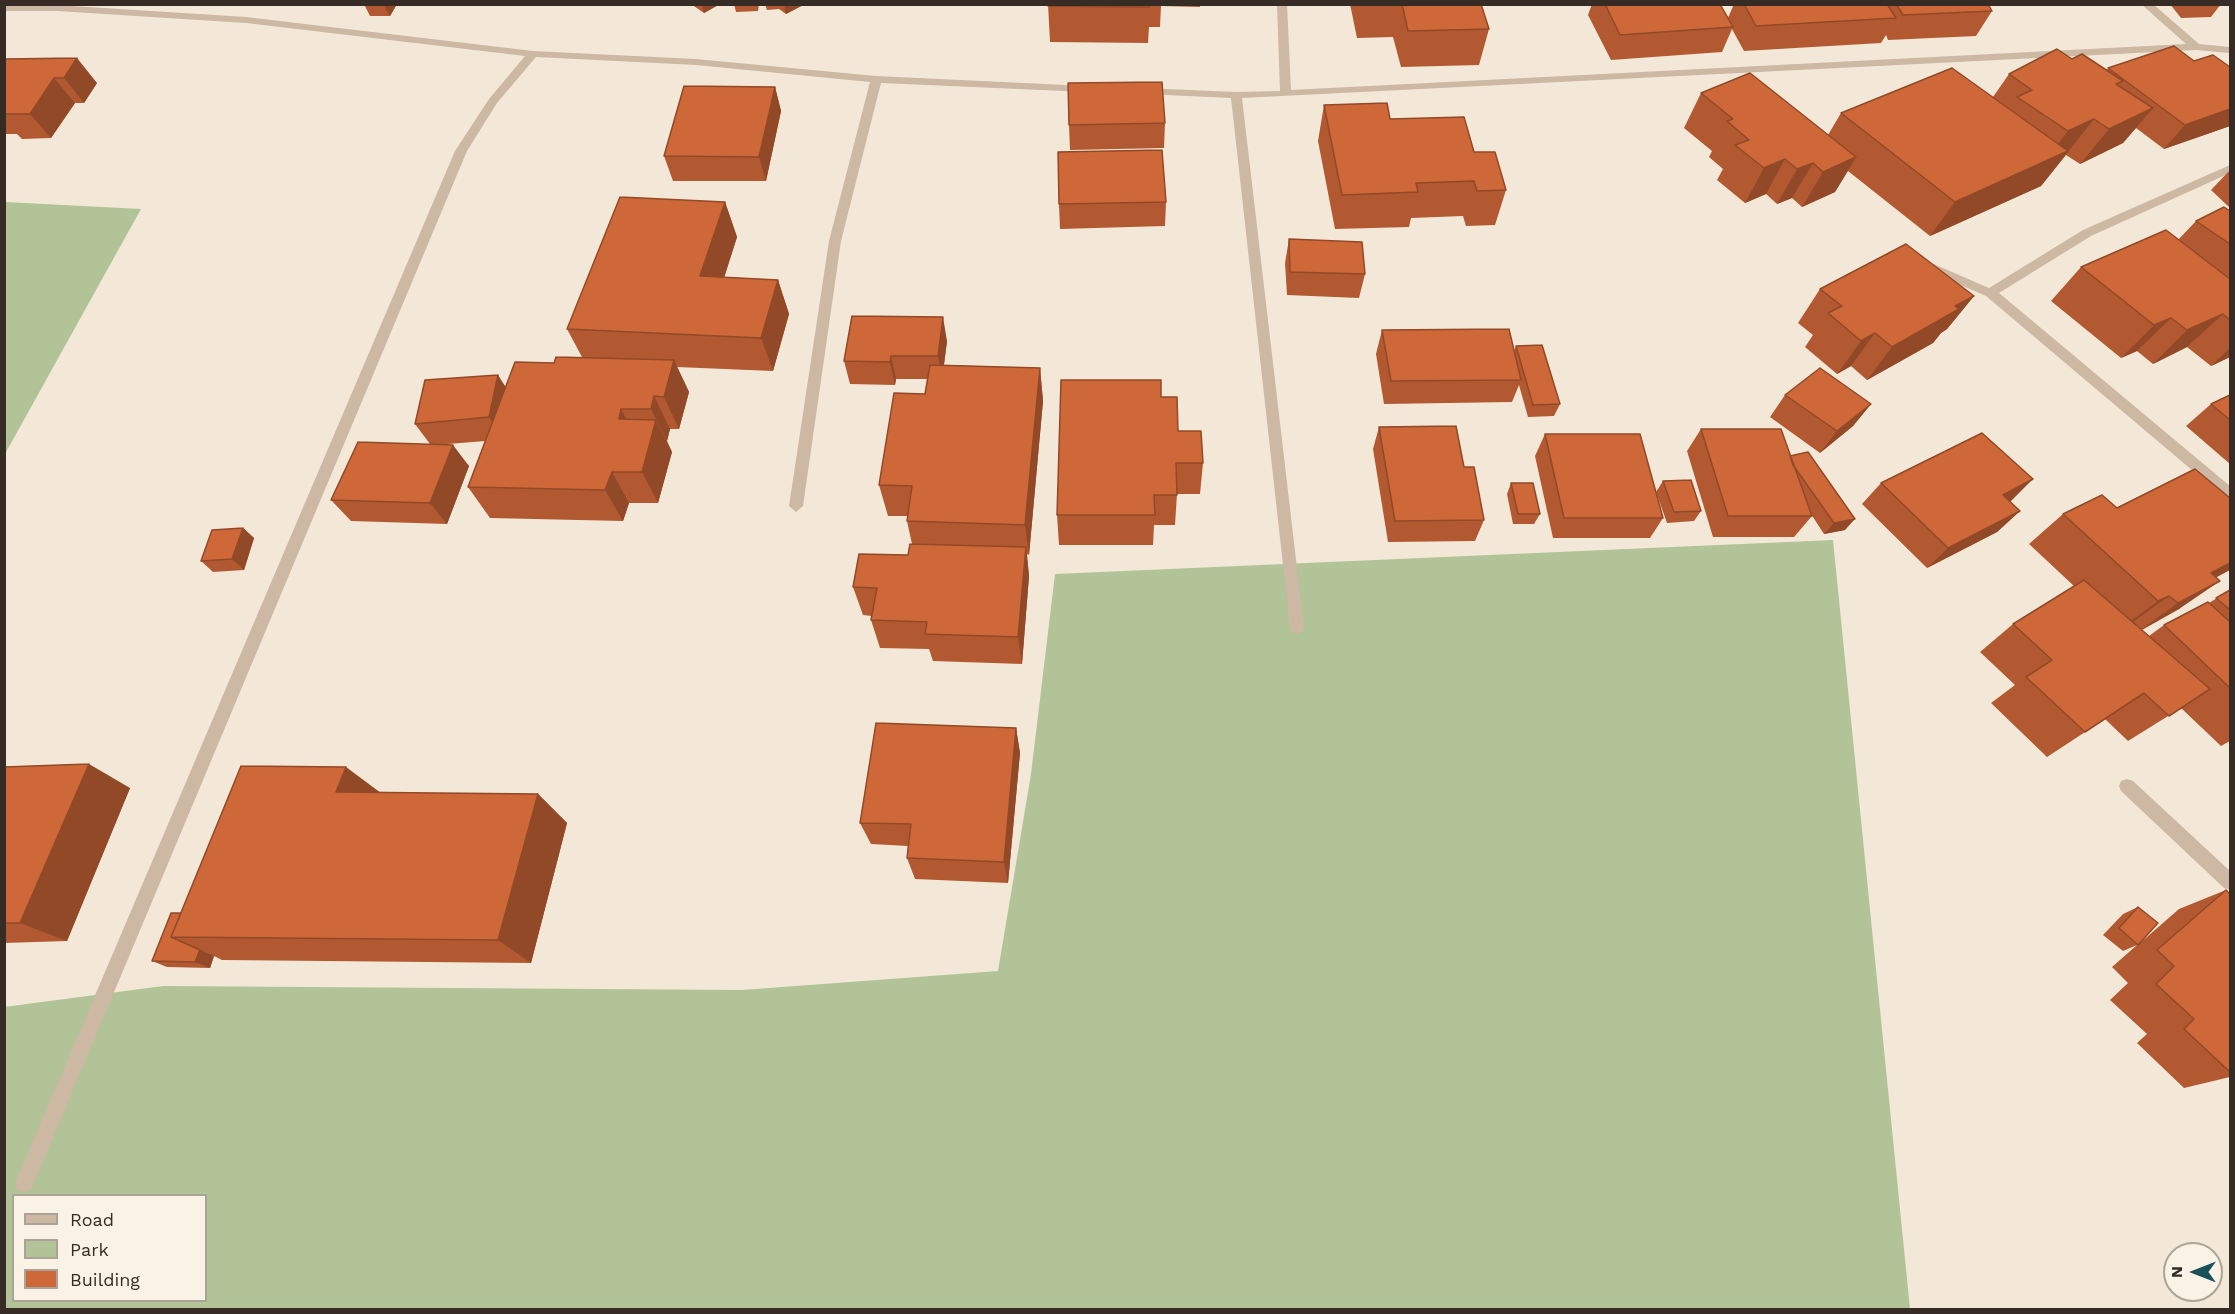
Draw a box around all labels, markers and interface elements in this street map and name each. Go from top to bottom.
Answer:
legend [12,1194,207,1302]
text: Road [70,1209,114,1230]
text: Park [70,1239,109,1260]
north arrow [2163,1242,2223,1302]
text: N [2167,1266,2186,1278]
text: Building [70,1269,140,1290]

